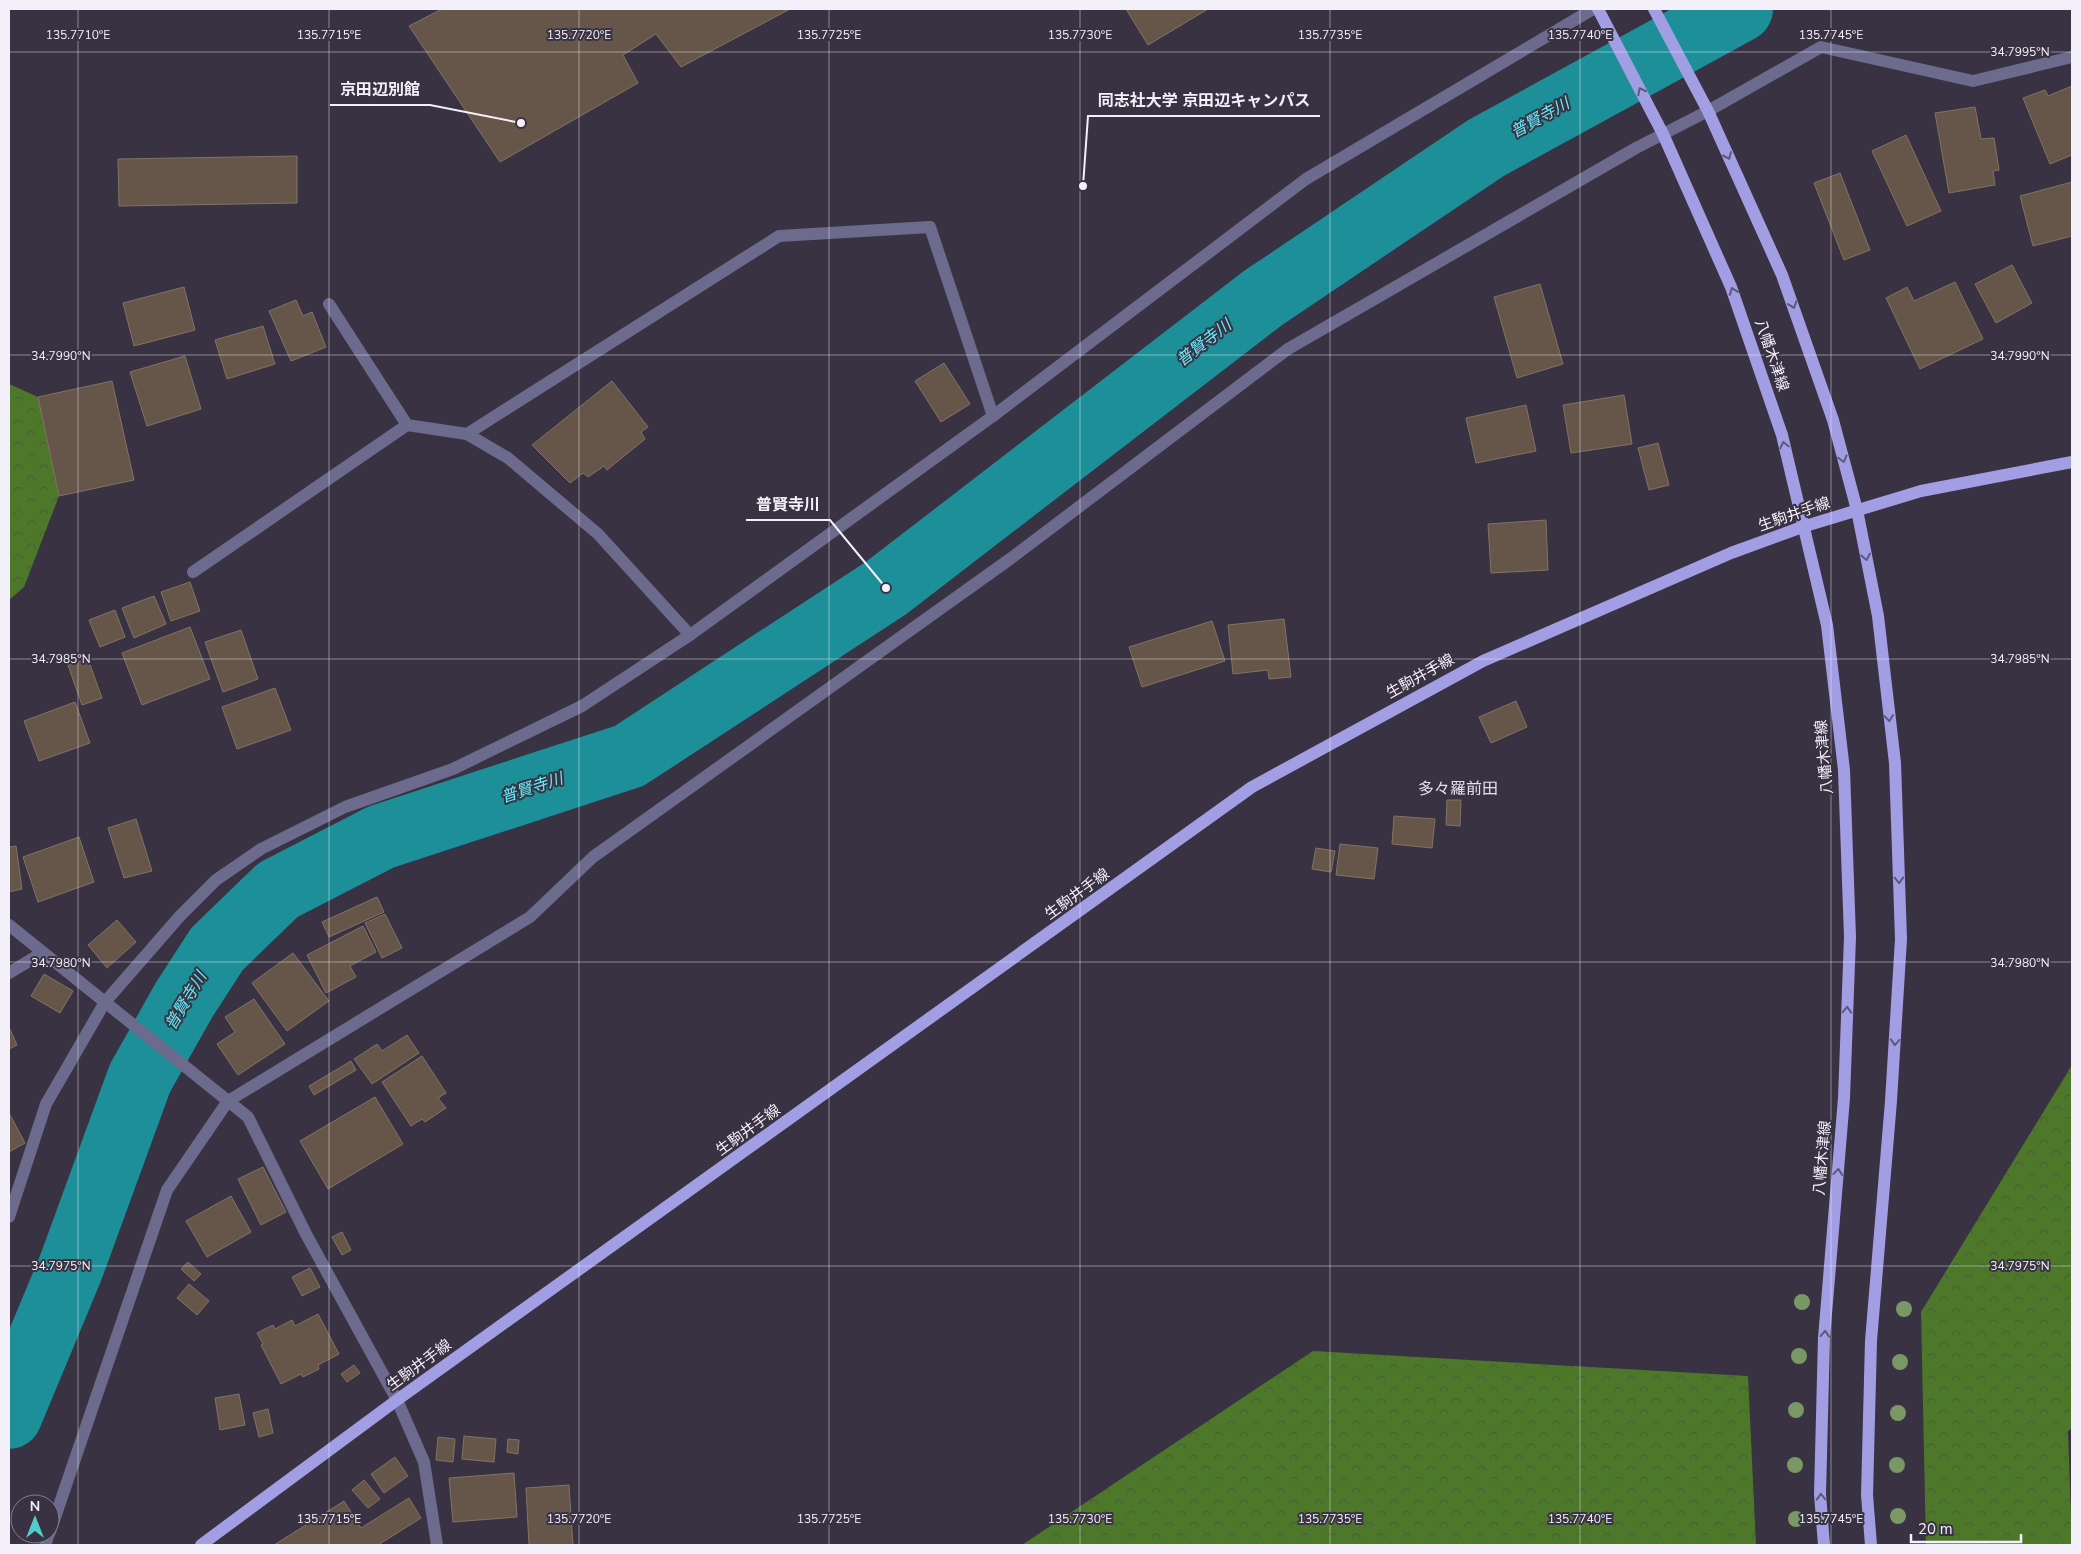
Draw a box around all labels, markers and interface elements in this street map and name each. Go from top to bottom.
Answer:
text: 135.7710°E [46,27,110,43]
text: 135.7715°E [297,27,361,43]
text: 135.7720°E [547,27,611,43]
text: 135.7725°E [797,27,861,43]
text: 135.7730°E [1048,27,1112,43]
text: 135.7735°E [1298,27,1362,43]
text: 135.7740°E [1548,27,1612,43]
text: 135.7745°E [1799,27,1863,43]
text: 34.7995°N [1990,44,2050,60]
callout: 京田辺別館 [330,74,430,105]
text: 京田辺別館 [340,79,420,101]
callout: 同志社大学 京田辺キャンパス [1088,85,1320,116]
one-way arrow [1637,87,1647,96]
text: 同志社大学 京田辺キャンパス [1098,90,1310,112]
water label: 普賢寺川 [1507,92,1575,143]
one-way arrow [1722,151,1733,160]
one-way arrow [1729,288,1739,296]
one-way arrow [1787,300,1797,309]
water label: 普賢寺川 [1172,313,1238,371]
street label: 八幡木津線 [1750,316,1794,394]
text: 34.7990°N [31,348,91,364]
text: 34.7990°N [1990,348,2050,364]
one-way arrow [1779,441,1790,450]
one-way arrow [1837,455,1848,464]
callout: 普賢寺川 [746,489,830,520]
street label: 生駒井手線 [1755,492,1833,536]
text: 普賢寺川 [756,494,820,516]
one-way arrow [1860,553,1871,562]
street label: 生駒井手線 [1382,649,1458,703]
text: 34.7985°N [31,651,91,667]
text: 34.7985°N [1990,651,2050,667]
one-way arrow [1883,714,1894,722]
street label: 八幡木津線 [1811,719,1837,795]
water label: 普賢寺川 [498,767,568,808]
district label: 多々羅前田 [1418,778,1498,800]
street label: 生駒井手線 [1041,864,1113,924]
one-way arrow [1894,876,1904,884]
text: 34.7980°N [31,955,91,971]
text: 34.7980°N [1990,955,2050,971]
water label: 普賢寺川 [160,966,213,1034]
one-way arrow [1842,1006,1852,1014]
one-way arrow [1889,1039,1900,1047]
street label: 生駒井手線 [712,1100,784,1160]
street label: 八幡木津線 [1809,1120,1835,1196]
one-way arrow [1832,1168,1843,1176]
text: 34.7975°N [31,1258,91,1274]
text: 34.7975°N [1990,1258,2050,1274]
one-way arrow [1819,1330,1830,1338]
street label: 生駒井手線 [383,1335,455,1395]
one-way arrow [1816,1492,1826,1500]
north arrow [10,1494,60,1544]
text: N [30,1497,40,1516]
text: 135.7715°E [297,1511,361,1527]
text: 135.7720°E [547,1511,611,1527]
text: 135.7725°E [797,1511,861,1527]
text: 135.7730°E [1048,1511,1112,1527]
text: 135.7735°E [1298,1511,1362,1527]
text: 135.7740°E [1548,1511,1612,1527]
text: 135.7745°E [1799,1511,1863,1527]
scale bar [1911,1512,2021,1544]
text: 20 m [1918,1519,1953,1539]

